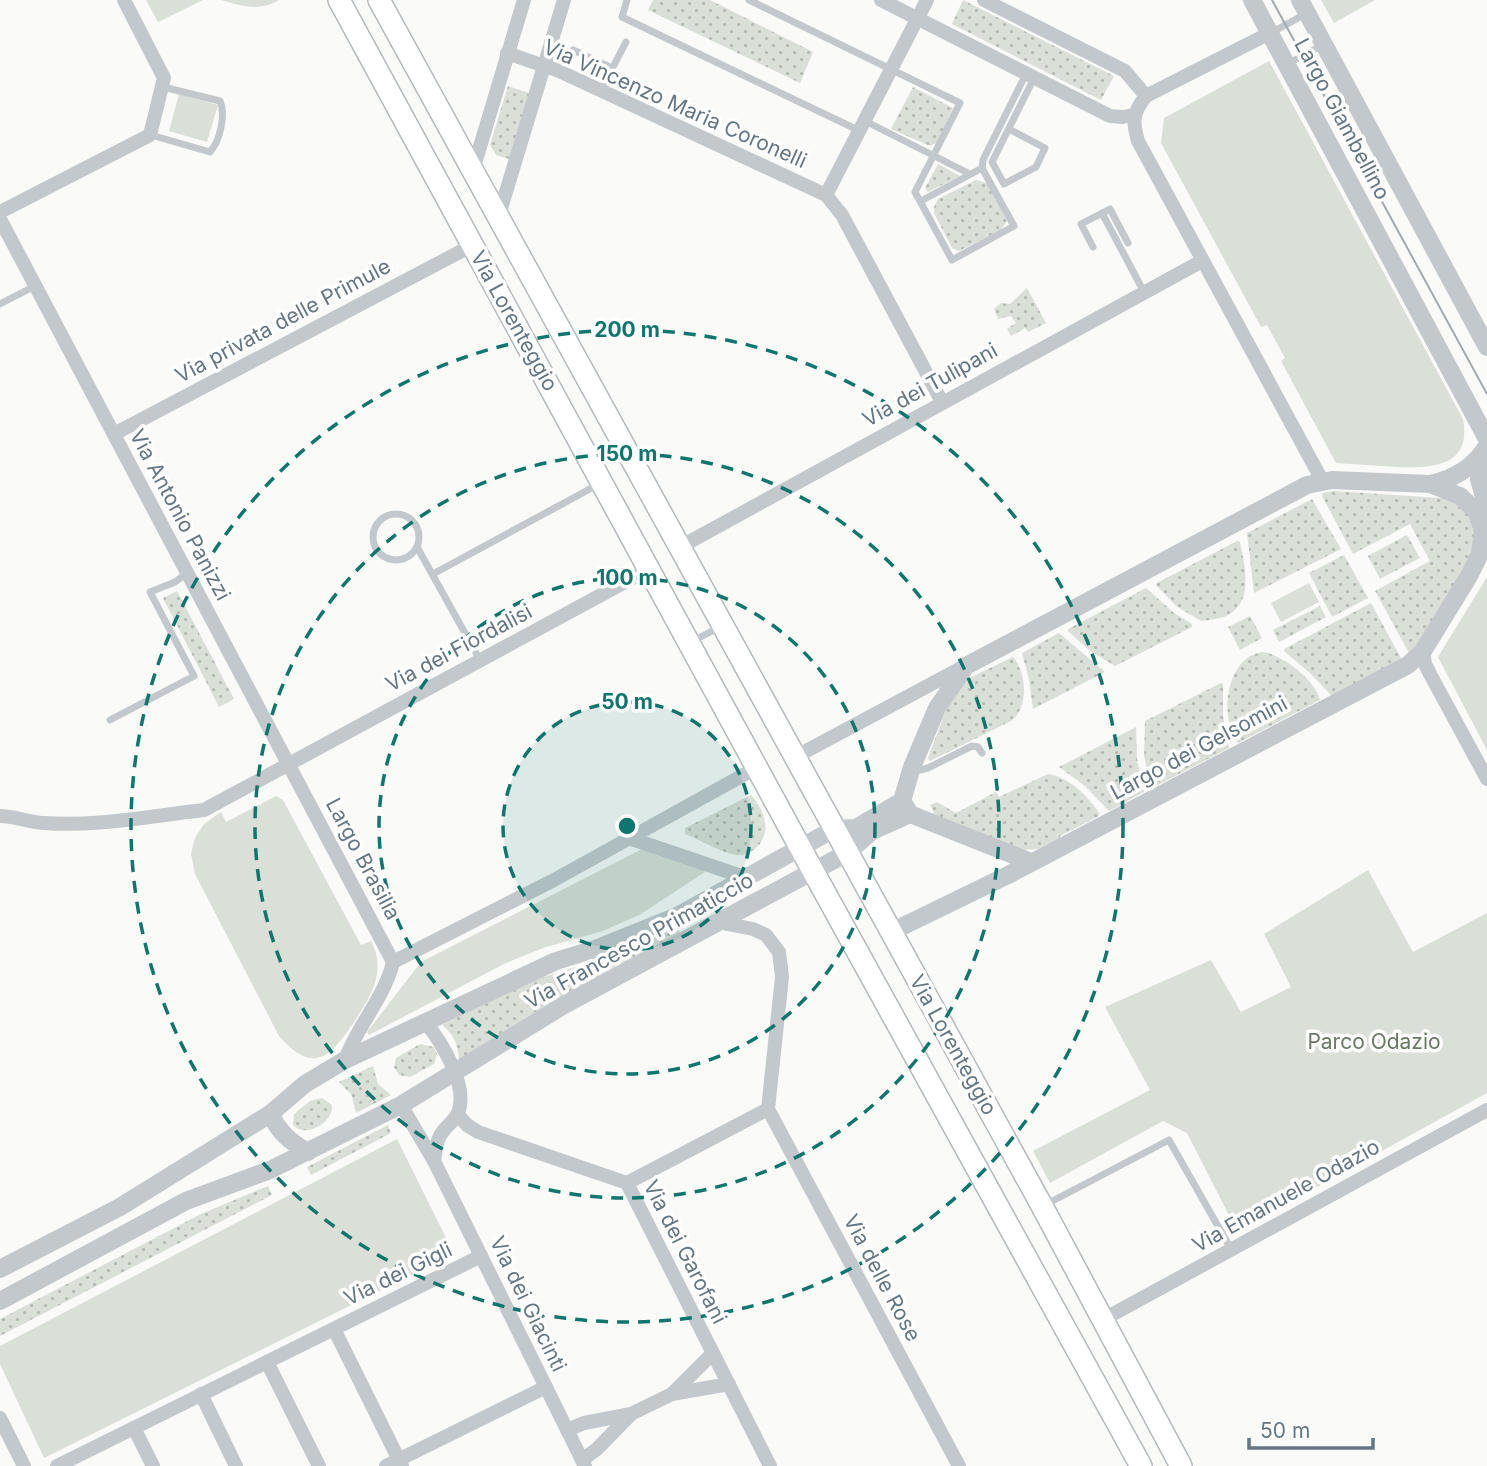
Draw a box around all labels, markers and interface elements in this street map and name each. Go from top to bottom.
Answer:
street label: Via Vincenzo Maria Coronelli [540,34,811,173]
street label: Largo Giambellino [1289,34,1395,204]
street label: Via Lorenteggio [466,246,563,395]
street label: Via privata delle Primule [171,253,395,388]
text: 200 m [594,317,660,342]
street label: Via dei Tulipani [858,337,1002,432]
street label: Via Antonio Panizzi [125,425,236,605]
text: 150 m [597,441,657,466]
text: 100 m [596,565,658,590]
street label: Via dei Fiordalisi [381,598,536,697]
text: 50 m [601,689,653,714]
street label: Largo dei Gelsomini [1106,690,1291,805]
street label: Largo Brasilia [321,794,406,924]
centre of rings [615,814,639,838]
street label: Via Francesco Primaticcio [520,867,757,1014]
street label: Via Lorenteggio [905,970,1002,1119]
park label: Parco Odazio [1307,1029,1441,1054]
street label: Via Emanuele Odazio [1188,1134,1384,1257]
street label: Via dei Garofani [639,1176,732,1328]
street label: Via delle Rose [839,1210,926,1345]
street label: Via dei Giacinti [485,1232,572,1375]
street label: Via dei Gigli [340,1237,456,1310]
scale bar [1249,1406,1373,1450]
text: 50 m [1260,1418,1310,1443]

